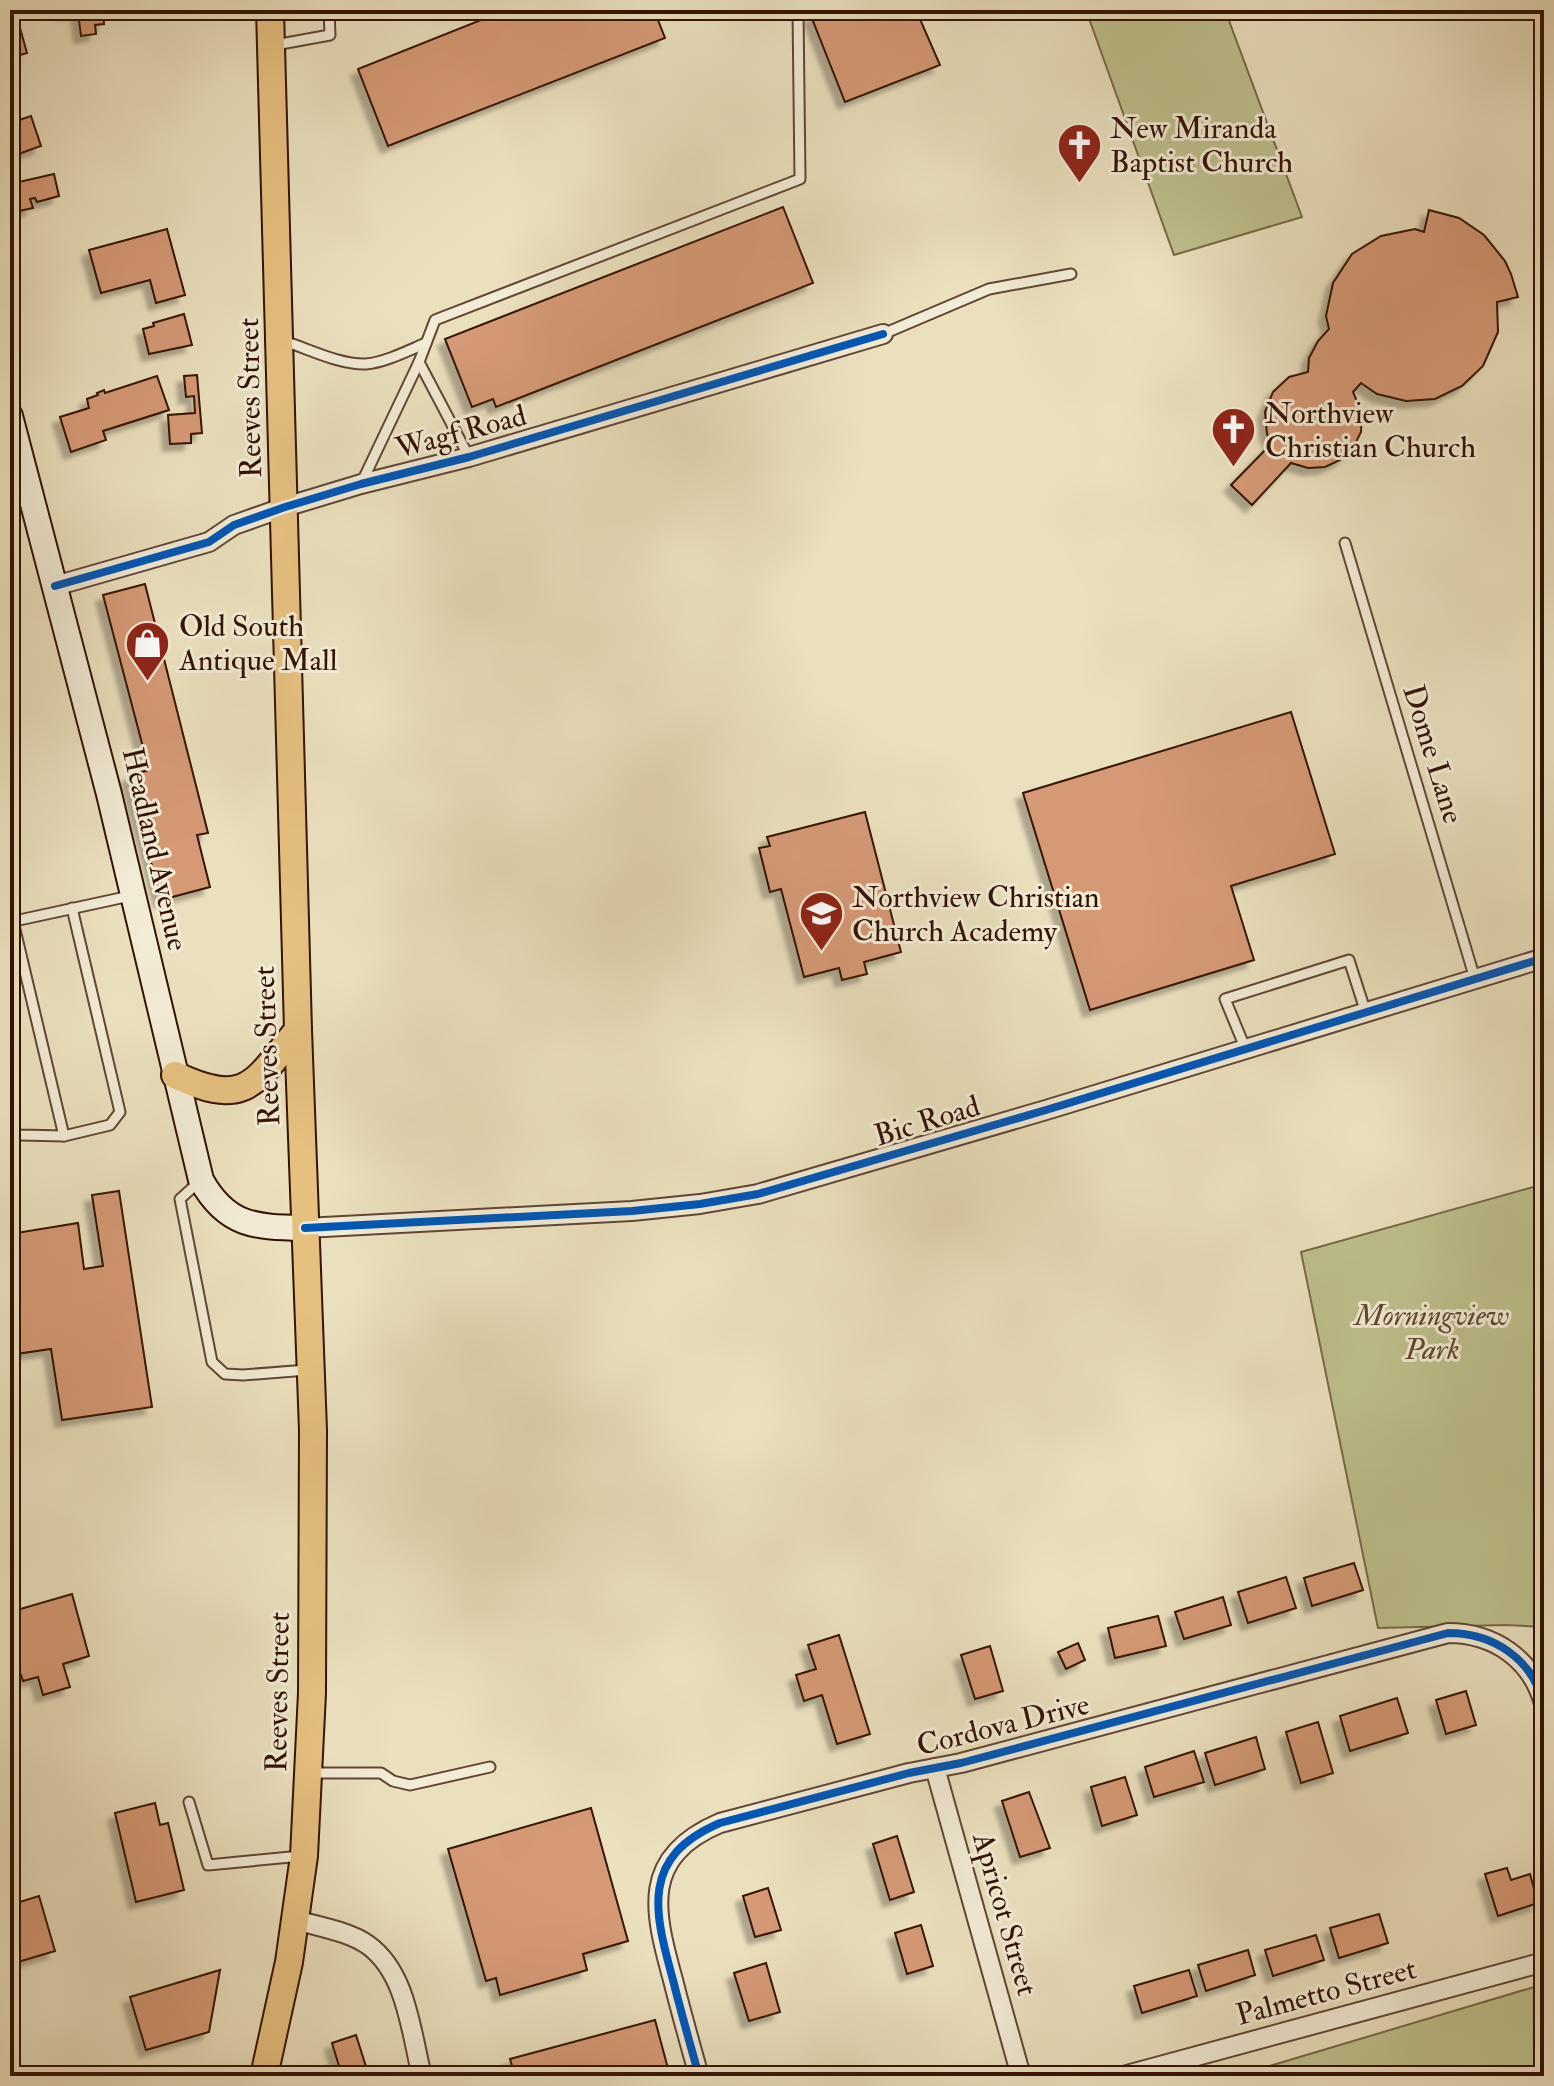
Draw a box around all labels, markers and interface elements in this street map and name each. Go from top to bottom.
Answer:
place label: New Miranda Baptist Church [1110,110,1293,181]
church icon: New Miranda Baptist Church [1055,121,1103,184]
street label: Reeves Street [230,317,270,479]
place label: Northview Christian Church [1265,395,1476,466]
street label: Wagf Road [391,397,531,467]
church icon: Northview Christian Church [1210,406,1258,469]
place label: Old South Antique Mall [178,608,338,679]
shop icon: Old South Antique Mall [124,619,172,682]
street label: Dome Lane [1394,680,1472,828]
street label: Headland Avenue [114,744,196,954]
place label: Northview Christian Church Academy [852,879,1100,950]
school or university icon: Northview Christian Church Academy [797,890,845,953]
street label: Reeves Street [246,965,288,1127]
street label: Bic Road [870,1087,984,1155]
park label: Morningview Park [1353,1297,1509,1368]
street label: Reeves Street [258,1611,298,1773]
street label: Cordova Drive [913,1686,1093,1764]
street label: Apricot Street [964,1827,1046,2000]
street label: Palmetto Street [1232,1950,1420,2034]

